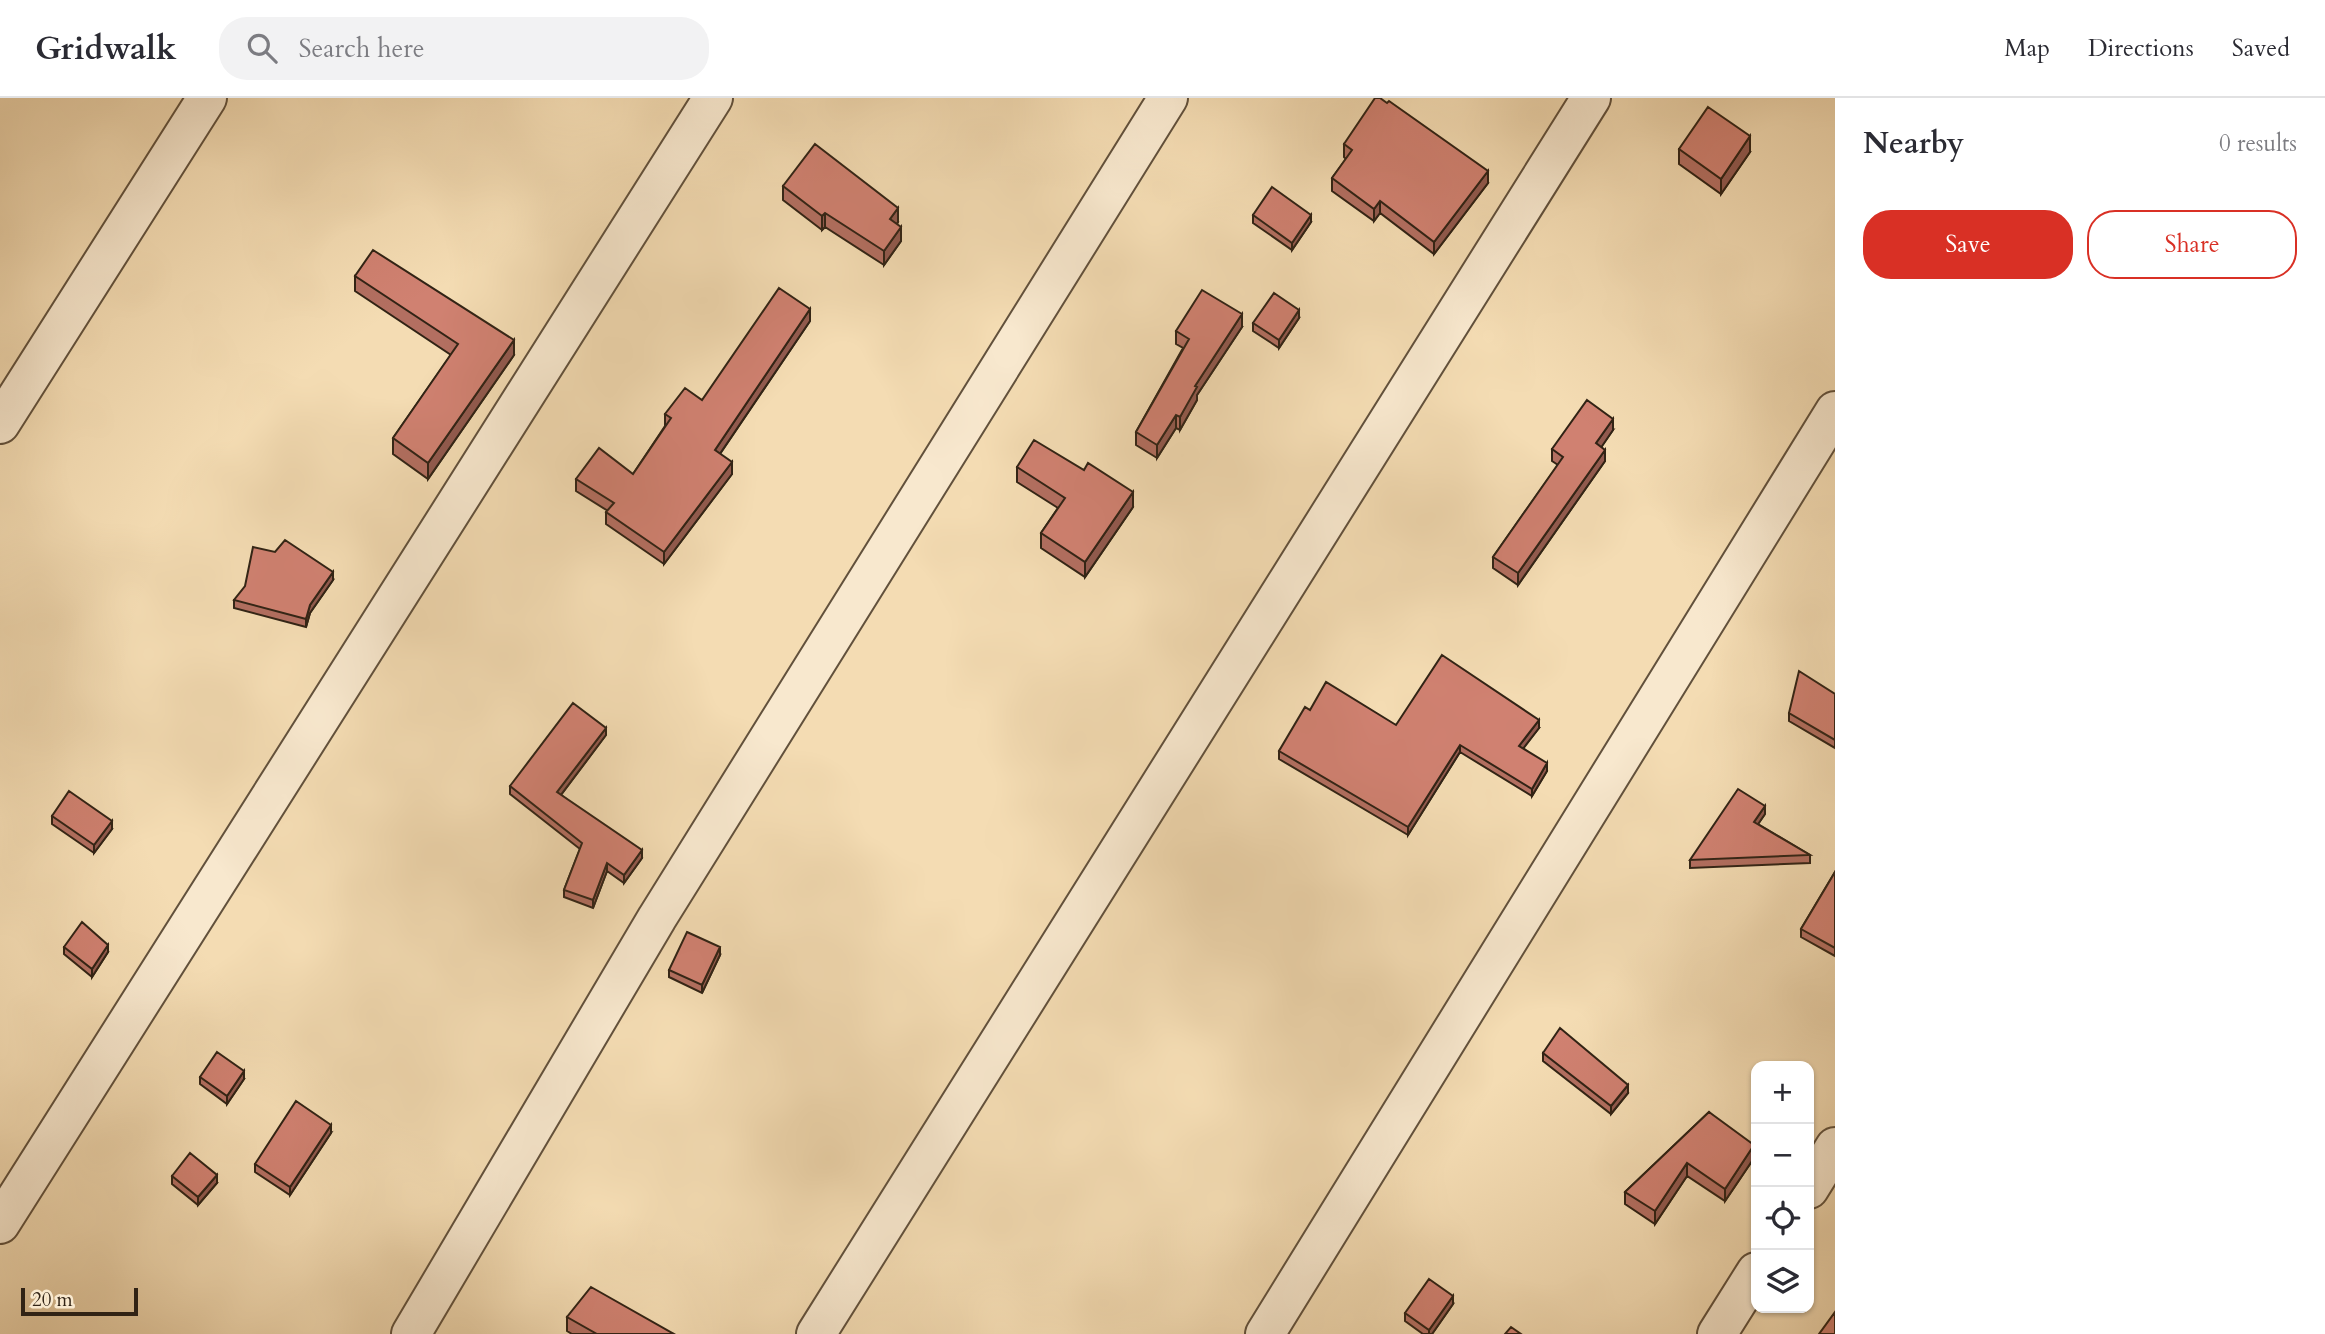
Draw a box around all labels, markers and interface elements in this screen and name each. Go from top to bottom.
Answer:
search box [219,17,709,80]
text: Gridwalk [35,26,177,71]
icon: search [243,29,281,67]
text: Search here [299,31,425,66]
text: Map [2004,32,2050,65]
text: Directions [2088,32,2194,65]
text: Saved [2232,32,2290,65]
text: Nearby [1863,123,1964,164]
text: 0 results [2219,128,2297,159]
button: Save [1863,210,2073,279]
button: Share [2087,210,2297,279]
map controls [1751,1061,1814,1313]
button: + [1751,1061,1814,1124]
button: − [1751,1124,1814,1187]
button: locate [1751,1187,1814,1250]
button: layers [1751,1250,1814,1313]
scale bar [21,1285,138,1317]
text: 20 m [32,1287,73,1313]

